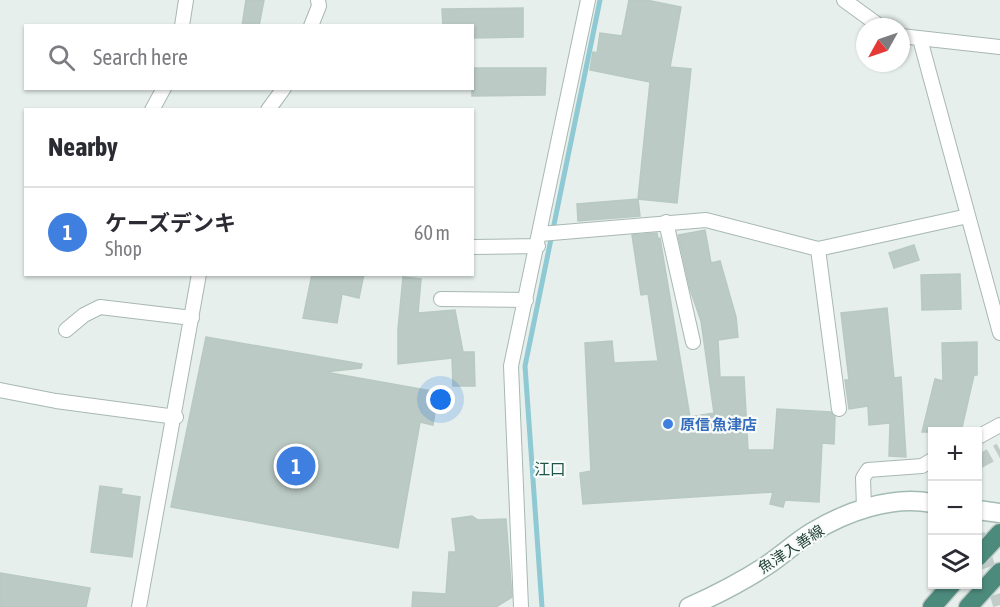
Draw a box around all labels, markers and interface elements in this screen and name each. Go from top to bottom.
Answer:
north arrow [856,18,910,72]
search box [24,24,474,90]
icon: search [45,41,78,74]
text: Search here [93,44,188,70]
text: Nearby [48,132,118,162]
text: ケーズデンキ [105,210,236,236]
text: 1 [63,221,72,244]
text: 60 m [414,221,450,244]
text: Shop [105,237,142,260]
your location [426,385,455,414]
place label: 原信 魚津店 [680,416,757,433]
marker: 原信 魚津店 [661,417,675,431]
map controls [928,427,982,589]
button: + [928,427,982,481]
pin: 1 [276,444,316,488]
district label: 江口 [534,460,566,478]
button: − [928,481,982,535]
street label: 魚津入善線 [755,521,827,577]
button: layers [928,535,982,589]

